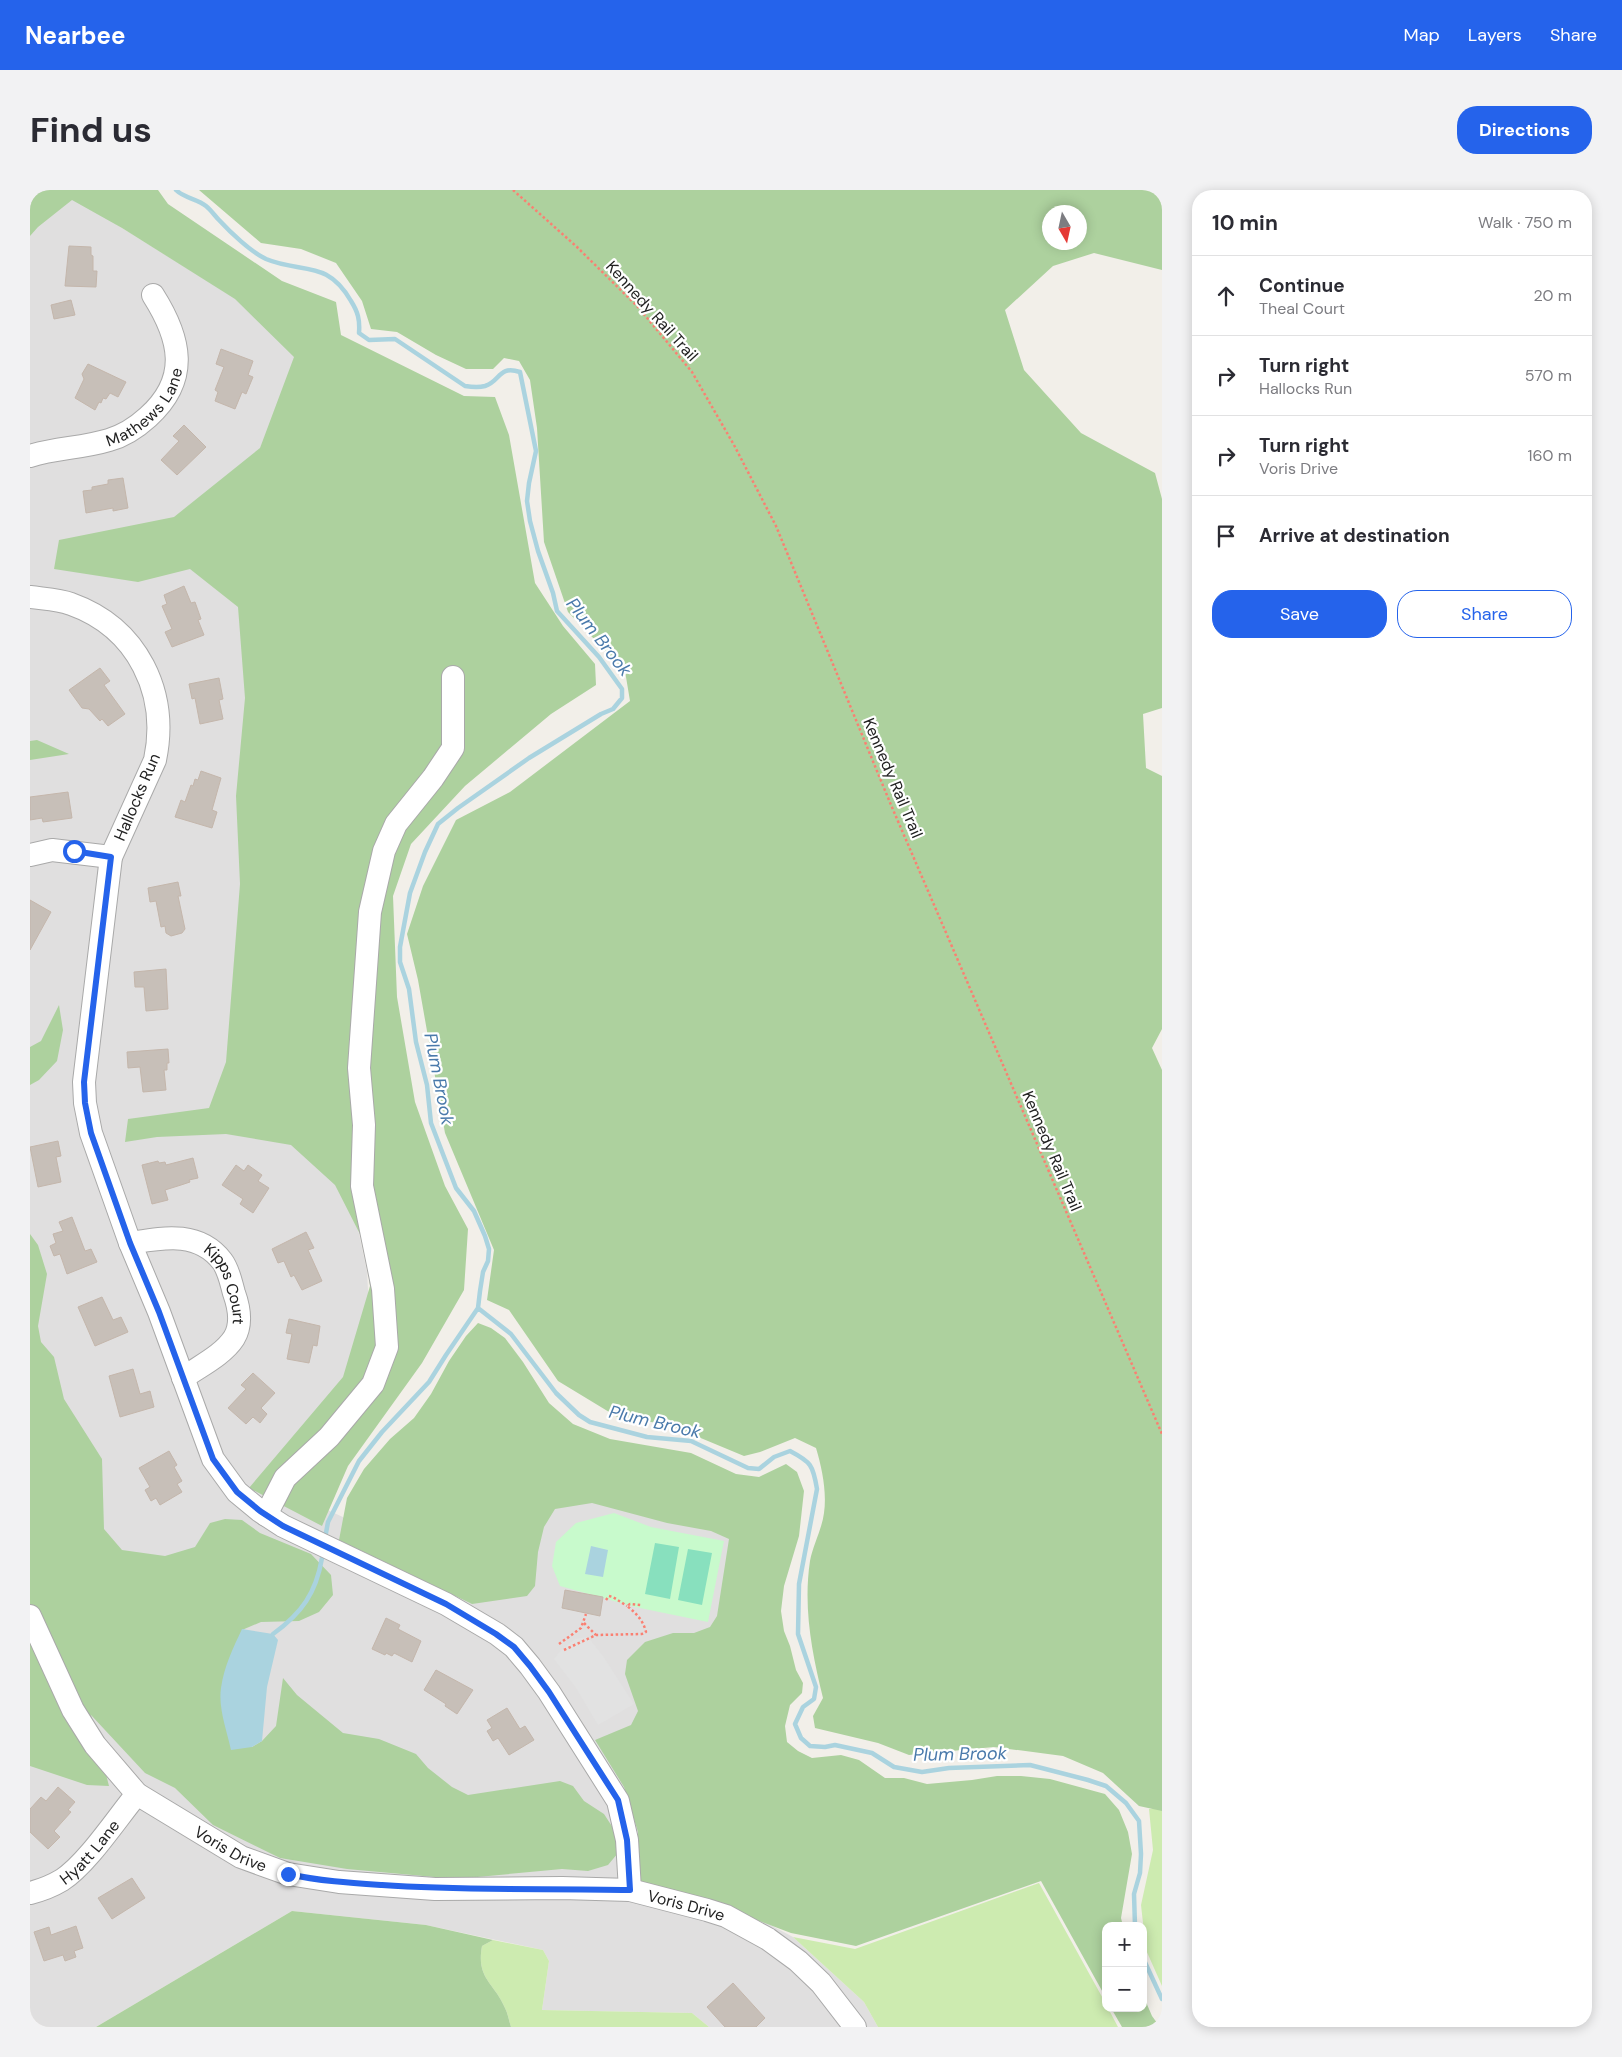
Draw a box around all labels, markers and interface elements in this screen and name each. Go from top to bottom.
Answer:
text: Nearbee [25,20,125,51]
text: Map [1404,23,1440,47]
text: Layers [1468,23,1522,47]
text: Share [1550,23,1597,47]
button: Directions [1457,106,1592,154]
text: Find us [30,107,152,153]
north arrow [1042,205,1087,250]
text: 10 min [1212,209,1278,237]
text: Walk · 750 m [1478,212,1572,233]
street label: Kennedy Rail Trail [601,256,703,366]
text: Continue [1259,273,1345,298]
icon: ahead [1212,282,1240,310]
text: 20 m [1533,285,1572,306]
text: Theal Court [1259,298,1345,319]
text: Turn right [1259,353,1349,378]
icon: right [1212,362,1240,390]
text: 570 m [1525,365,1572,386]
street label: Mathews Lane [103,366,187,451]
text: Hallocks Run [1259,378,1352,399]
text: Turn right [1259,433,1349,458]
icon: right [1212,442,1240,470]
text: 160 m [1528,445,1572,466]
text: Voris Drive [1259,458,1338,479]
icon: arrive [1212,522,1240,550]
text: Arrive at destination [1259,523,1450,548]
button: Save [1212,590,1387,638]
button: Share [1397,590,1572,638]
water label: Plum Brook [561,593,638,682]
street label: Kennedy Rail Trail [858,715,928,841]
street label: Hallocks Run [109,750,165,844]
route start [63,840,86,863]
water label: Plum Brook [418,1031,460,1128]
street label: Kennedy Rail Trail [1017,1088,1087,1214]
street label: Kipps Court [200,1238,250,1325]
water label: Plum Brook [607,1400,704,1444]
water label: Plum Brook [913,1741,1008,1767]
street label: Hyatt Lane [55,1815,124,1889]
street label: Voris Drive [191,1821,270,1876]
route end [277,1863,300,1886]
street label: Voris Drive [645,1885,728,1926]
map controls [1102,1922,1147,2012]
button: + [1102,1922,1147,1967]
button: − [1102,1967,1147,2012]

